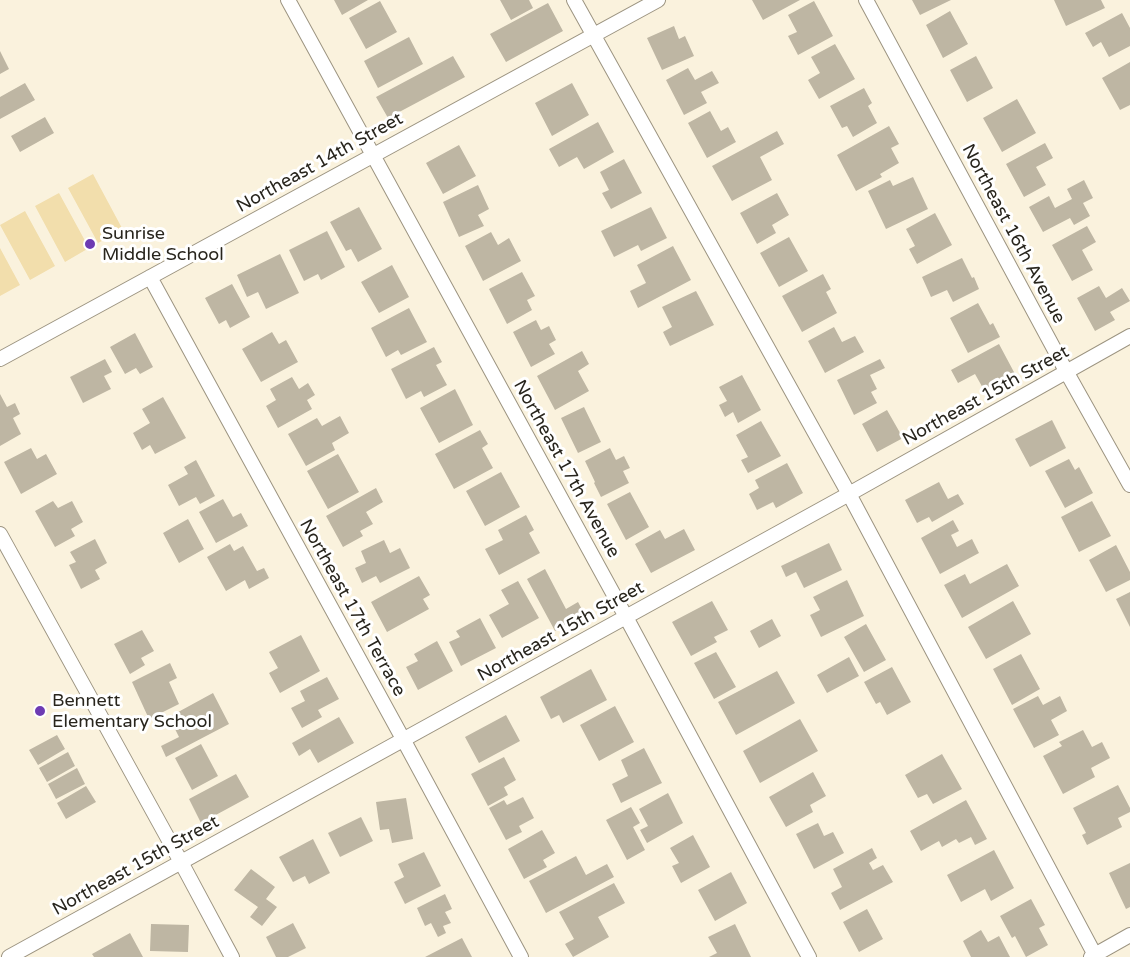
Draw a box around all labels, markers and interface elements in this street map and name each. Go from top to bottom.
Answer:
street label: Northeast 14th Street [233,108,407,218]
street label: Northeast 16th Avenue [957,141,1069,327]
place label: Sunrise Middle School [102,223,224,266]
marker: Sunrise Middle School [83,237,97,251]
street label: Northeast 15th Street [899,341,1073,451]
street label: Northeast 17th Avenue [508,376,624,562]
street label: Northeast 17th Terrace [294,516,410,700]
street label: Northeast 15th Street [474,577,648,687]
place label: Bennett Elementary School [52,690,212,732]
marker: Bennett Elementary School [33,704,47,718]
street label: Northeast 15th Street [49,811,223,921]

